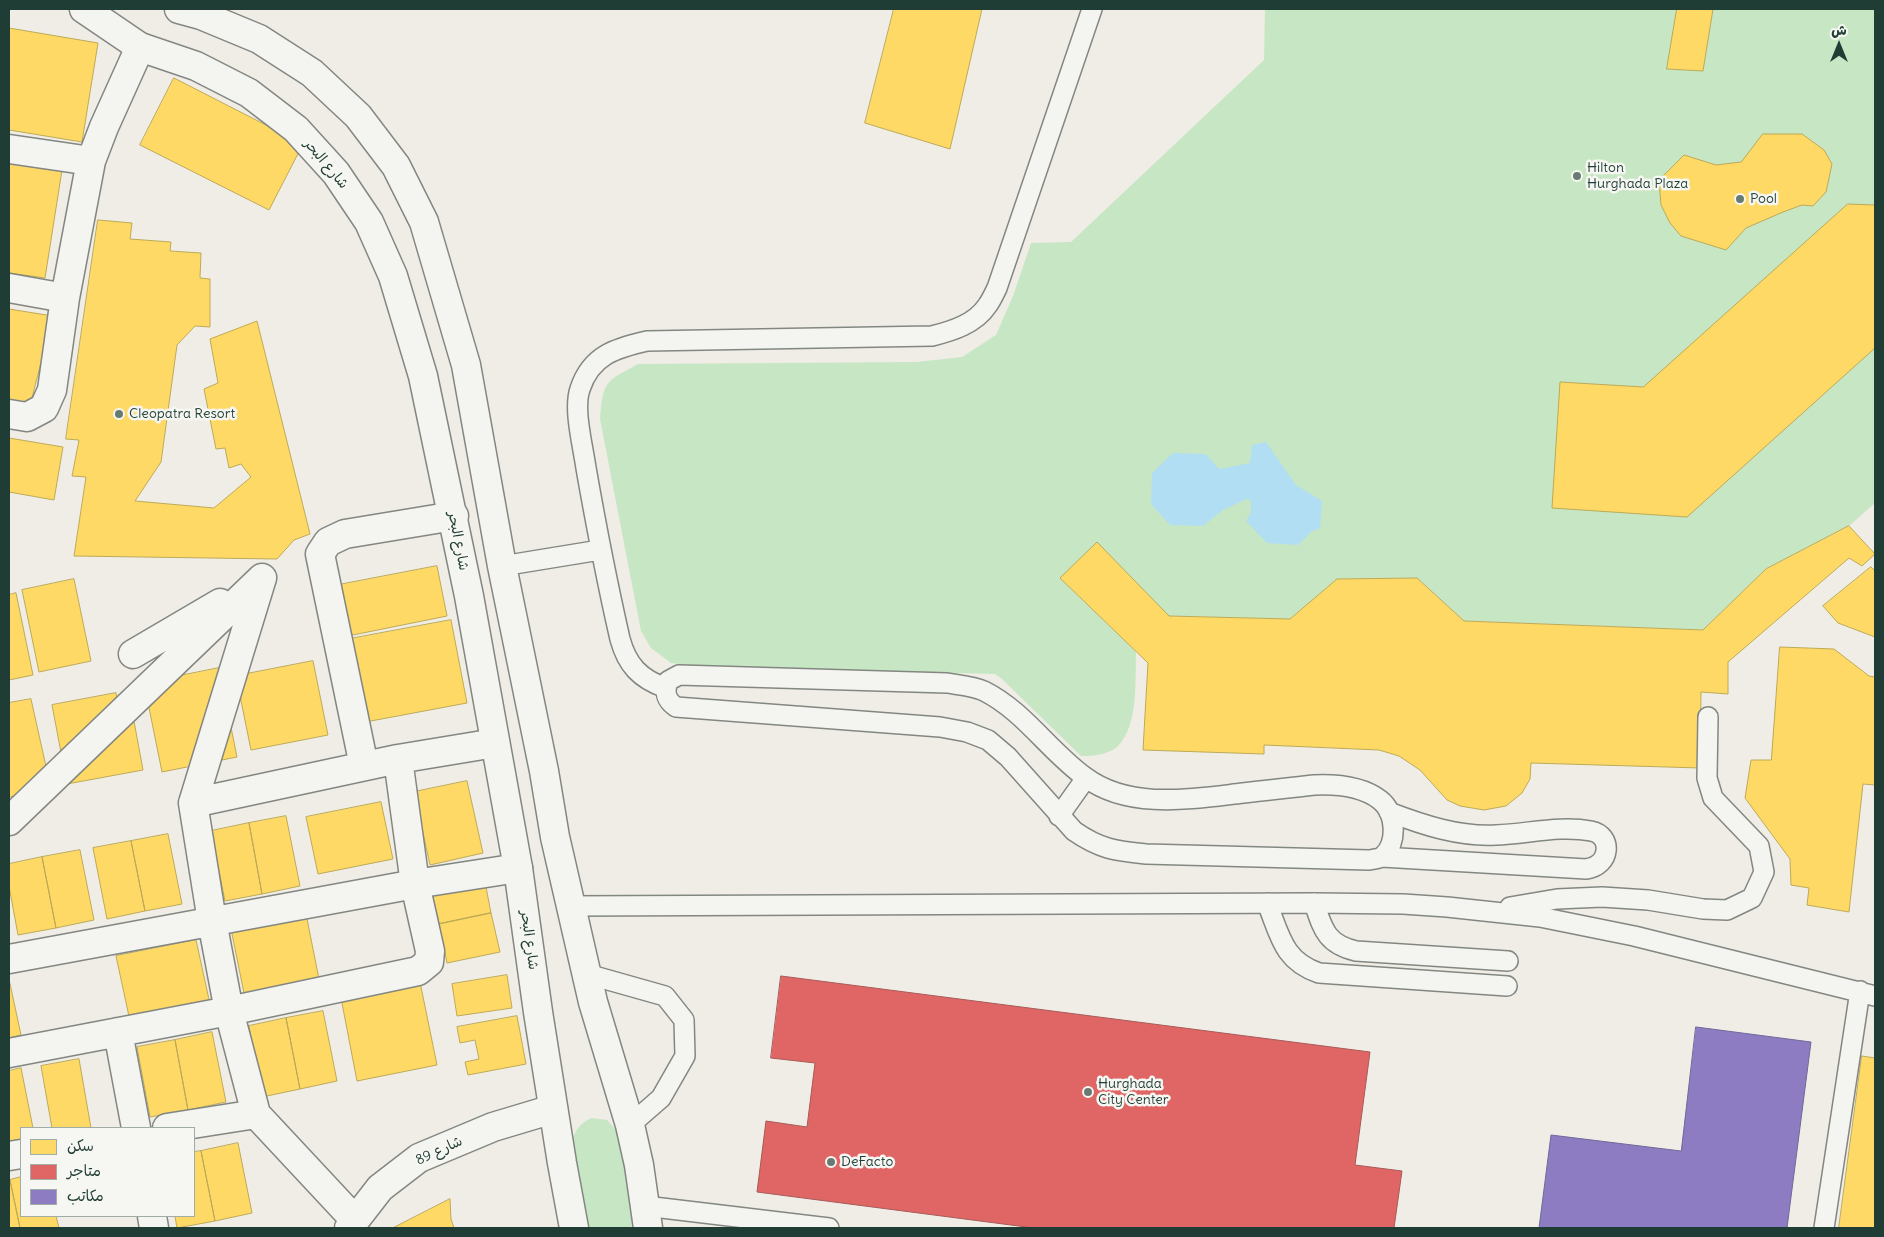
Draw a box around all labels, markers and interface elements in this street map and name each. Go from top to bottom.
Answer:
north arrow [1814,20,1864,70]
text: ش [1831,21,1847,39]
street label: شارع البحر [300,136,352,192]
place label: Hilton Hurghada Plaza [1587,160,1688,192]
marker: Hilton Hurghada Plaza [1571,170,1583,182]
place label: Pool [1750,191,1777,207]
marker: Pool [1734,193,1746,205]
place label: Cleopatra Resort [129,406,235,422]
marker: Cleopatra Resort [113,408,125,420]
street label: شارع البحر [444,510,472,572]
street label: شارع البحر [517,909,541,971]
place label: Hurghada City Center [1098,1076,1169,1108]
marker: Hurghada City Center [1082,1086,1094,1098]
legend [20,1127,195,1217]
street label: شارع 89 [413,1133,465,1169]
text: سكن [67,1136,94,1155]
place label: DeFacto [841,1154,893,1170]
marker: DeFacto [825,1156,837,1168]
text: متاجر [67,1161,101,1180]
text: مكاتب [67,1186,104,1205]

